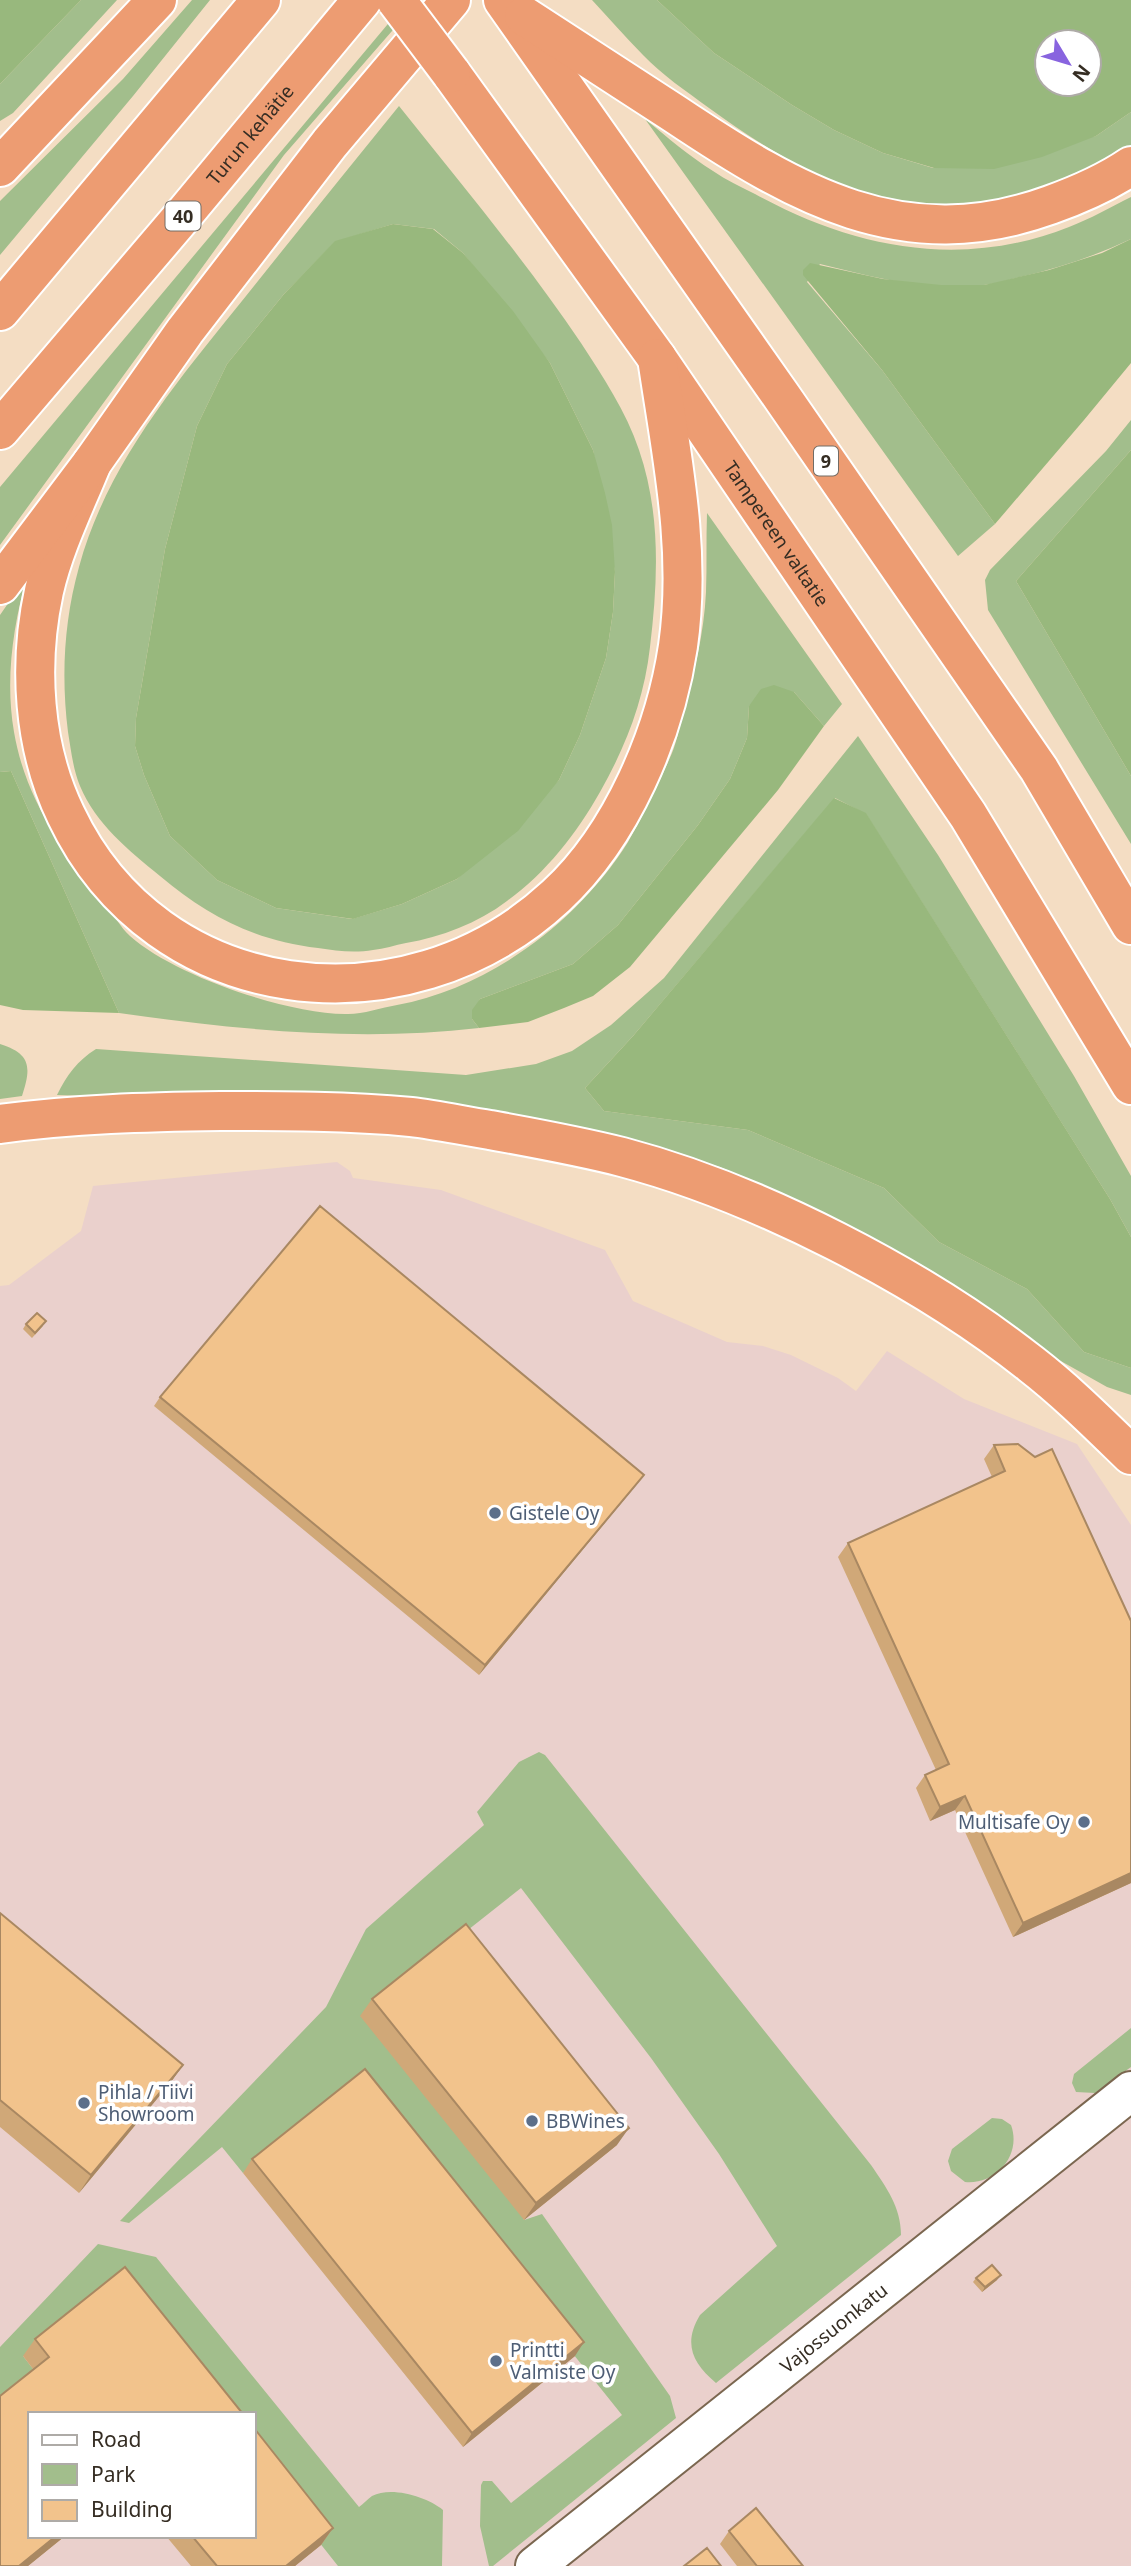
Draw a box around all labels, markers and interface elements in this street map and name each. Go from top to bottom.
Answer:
north arrow [1033,28,1103,98]
text: N [1066,59,1096,88]
street label: Turun kehätie [201,79,300,190]
road number: 40 [166,202,200,230]
road number: 9 [814,447,838,476]
street label: Tampereen valtatie [718,456,835,611]
place label: Gistele Oy [509,1500,600,1526]
marker: Gistele Oy [487,1505,503,1521]
place label: Multisafe Oy [958,1809,1070,1835]
marker: Multisafe Oy [1076,1814,1092,1830]
place label: Pihla / Tiivi Showroom [98,2079,194,2127]
marker: Pihla / Tiivi Showroom [76,2095,92,2111]
place label: BBWines [546,2108,625,2134]
marker: BBWines [524,2113,540,2129]
street label: Vajossuonkatu [774,2277,893,2379]
place label: Printti Valmiste Oy [510,2337,616,2385]
marker: Printti Valmiste Oy [488,2353,504,2369]
legend [28,2412,256,2538]
text: Road [91,2425,141,2453]
text: Park [91,2460,136,2488]
text: Building [91,2495,173,2523]

